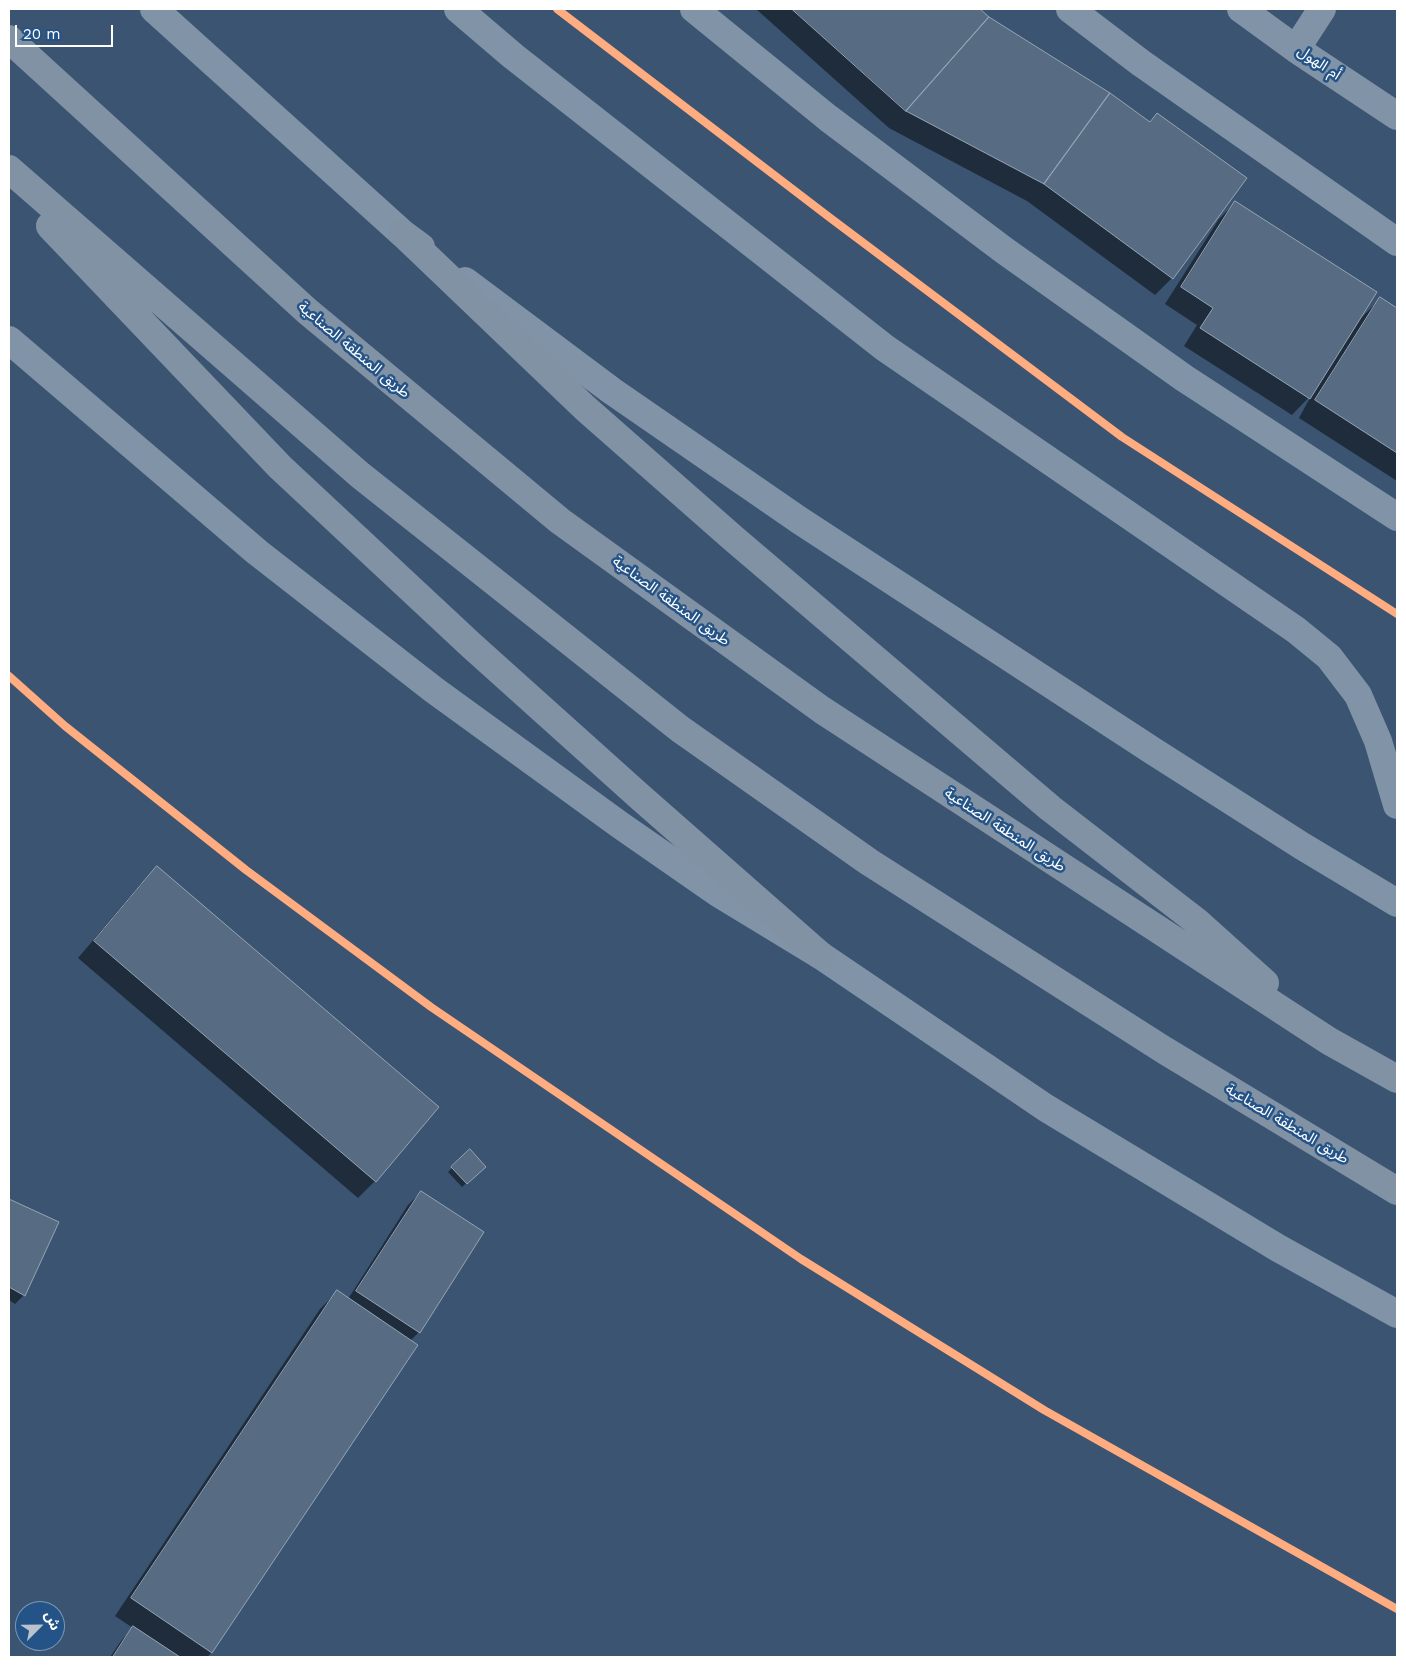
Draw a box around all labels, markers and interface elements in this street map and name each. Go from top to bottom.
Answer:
scale bar [18,15,115,47]
text: 20 m [23,25,61,43]
street label: أم الهول [1294,42,1344,84]
street label: طريق المنطقة الصناعية [294,298,414,402]
street label: طريق المنطقة الصناعية [609,552,733,650]
street label: طريق المنطقة الصناعية [941,784,1069,876]
street label: طريق المنطقة الصناعية [1222,1080,1352,1168]
north arrow [15,1601,65,1651]
text: ش [42,1609,64,1632]

